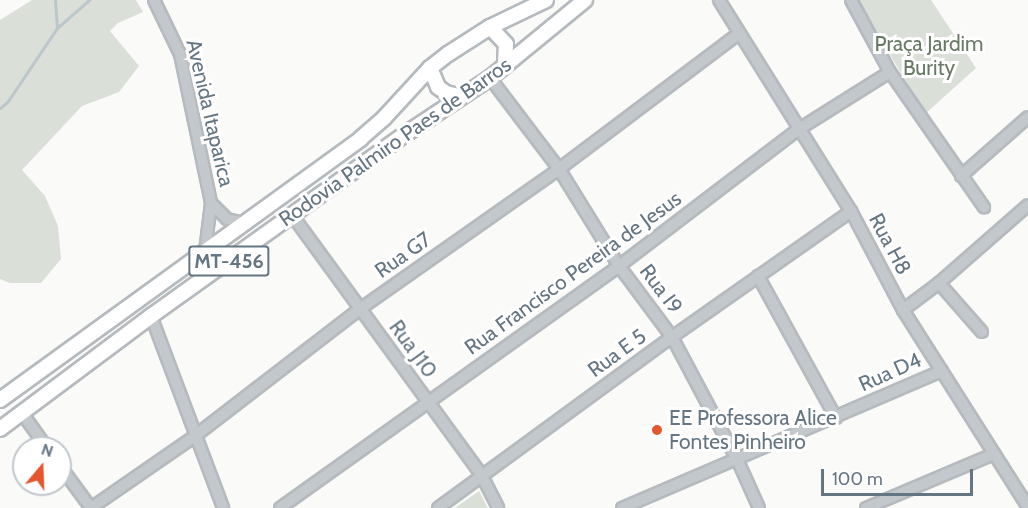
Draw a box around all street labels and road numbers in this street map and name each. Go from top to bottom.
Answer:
street label: Avenida Itaparica [181,37,239,189]
street label: Rodovia Palmiro Paes de Barros [274,52,516,232]
street label: Rua Francisco Pereira de Jesus [460,186,686,360]
street label: Rua H8 [863,209,917,279]
street label: Rua G7 [370,227,436,283]
road number: MT-456 [187,244,271,278]
street label: Rua I9 [634,259,688,319]
street label: Rua J10 [384,315,442,383]
street label: Rua E 5 [583,323,651,383]
street label: Rua D4 [855,347,925,397]

